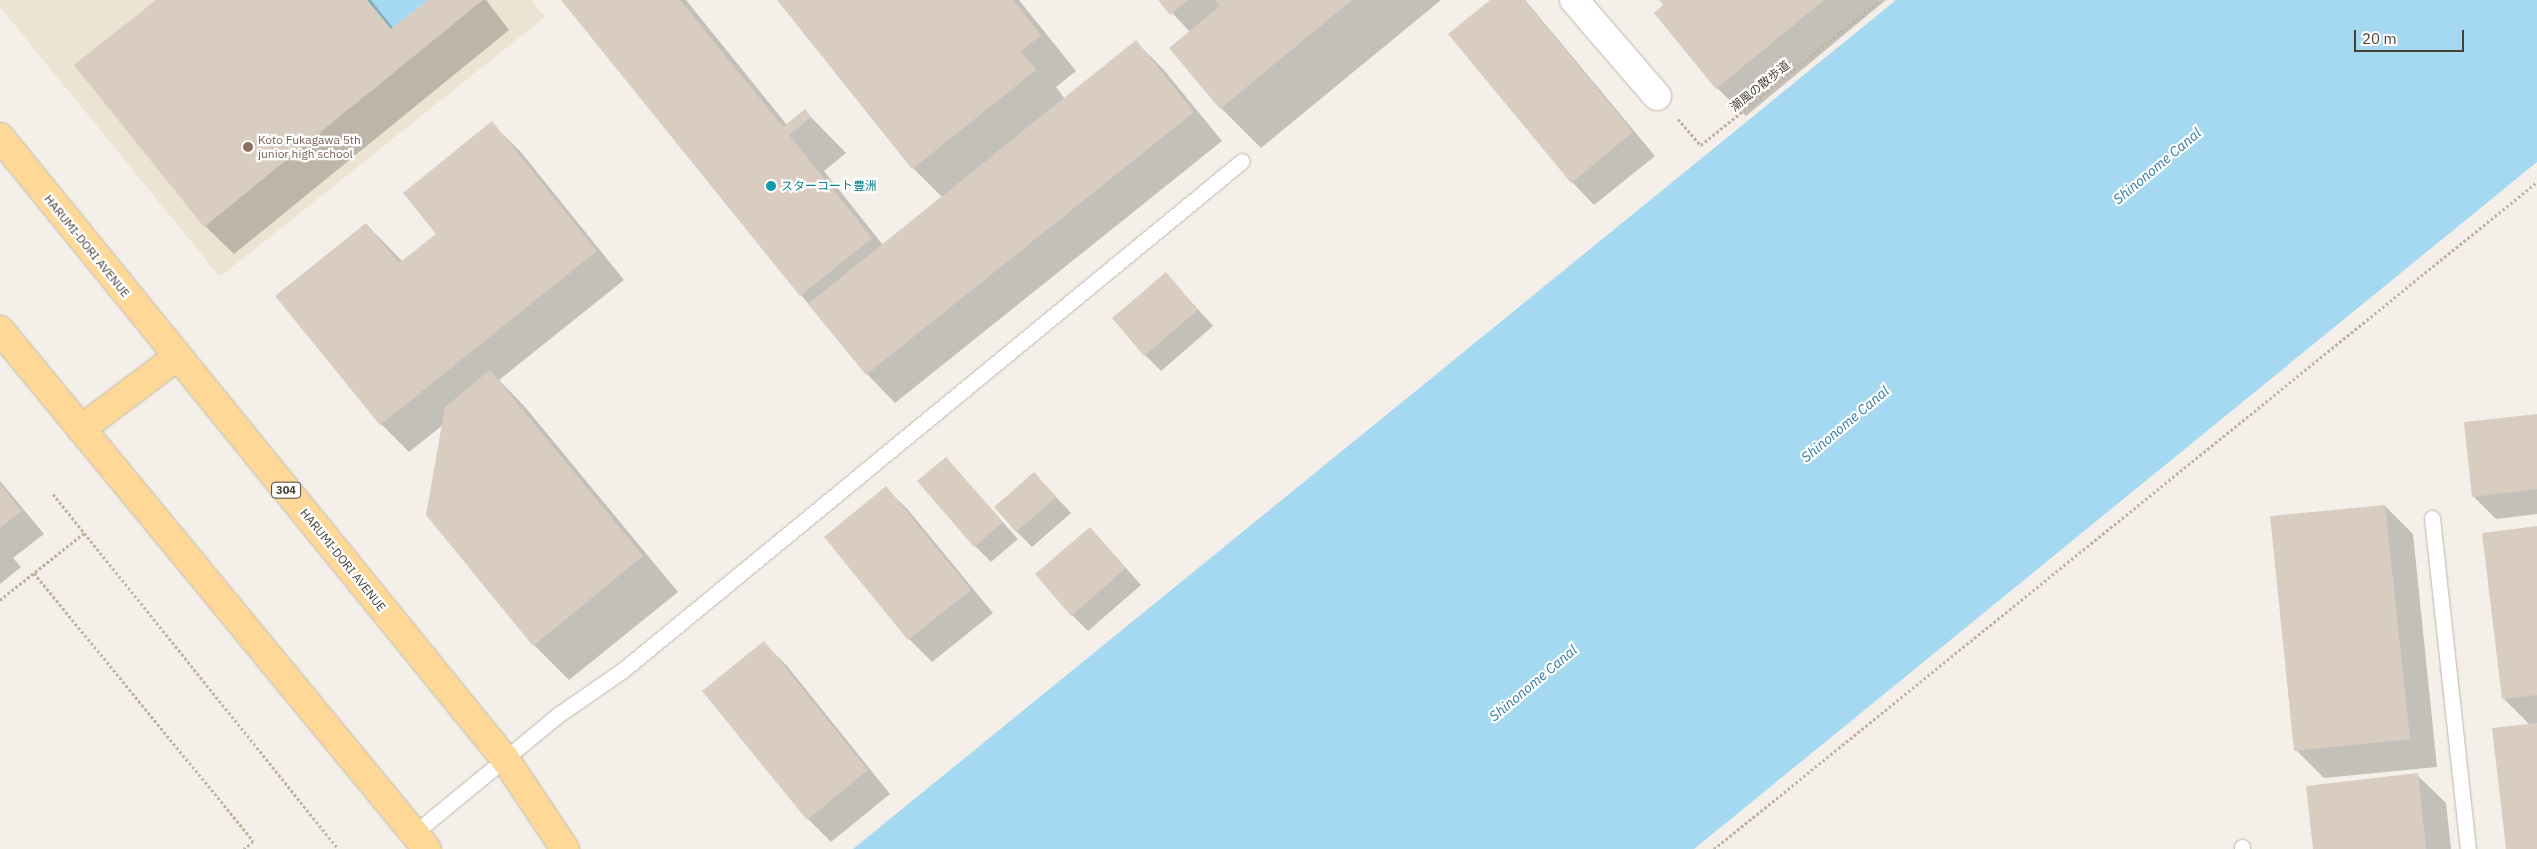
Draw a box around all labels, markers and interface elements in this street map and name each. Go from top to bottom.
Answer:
scale bar [2357,20,2467,52]
text: 20 m [2362,29,2397,48]
street label: 潮風の散歩道 [1727,58,1793,114]
water label: Shinonome Canal [2110,124,2204,208]
place label: Koto Fukagawa 5th junior high school [258,133,361,161]
marker: Koto Fukagawa 5th junior high school [242,141,254,153]
place label: スターコート豊洲 [781,179,877,193]
marker: スターコート豊洲 [765,180,777,192]
street label: HARUMI-DORI AVENUE [41,192,133,300]
water label: Shinonome Canal [1798,382,1892,466]
road number: 304 [271,482,301,498]
street label: HARUMI-DORI AVENUE [297,506,389,614]
water label: Shinonome Canal [1486,641,1580,725]

